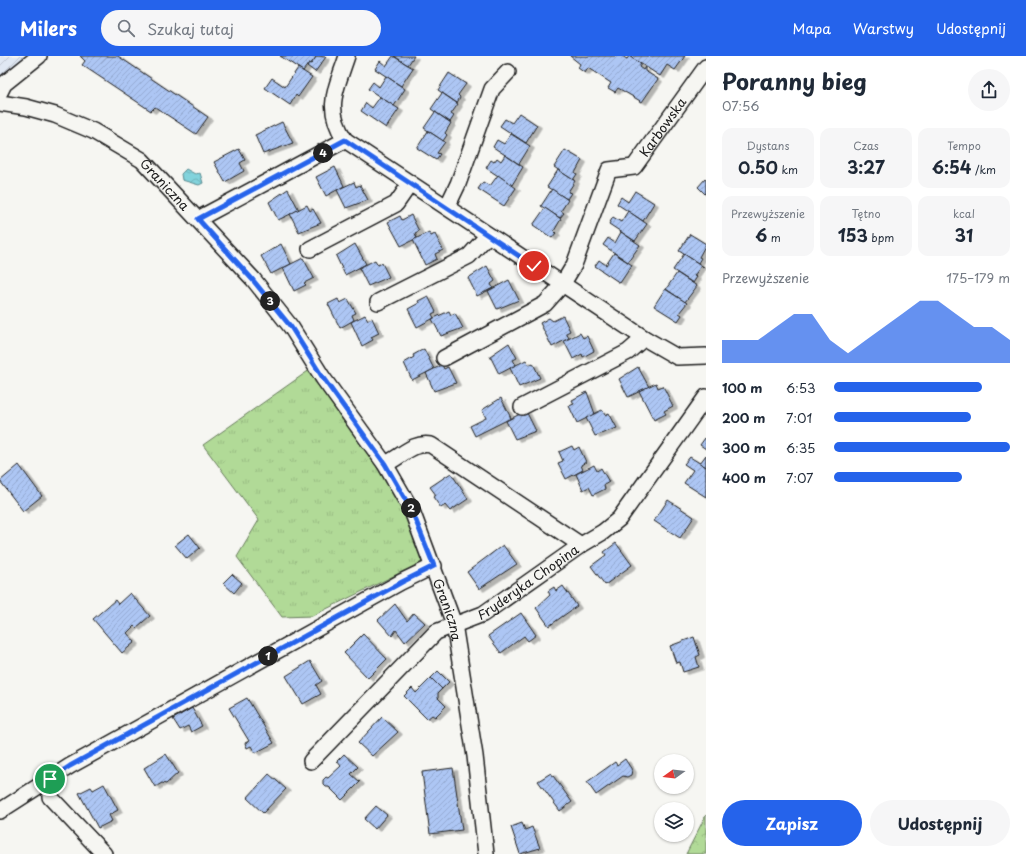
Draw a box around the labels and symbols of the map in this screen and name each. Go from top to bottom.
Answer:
street label: Karbowska [634,92,691,160]
pin: 4 [313,143,333,163]
street label: Graniczna [136,154,195,215]
pin [517,249,551,283]
pin: 3 [260,291,280,311]
pin: 2 [401,498,421,518]
street label: Fryderyka Chopina [475,539,583,624]
street label: Graniczna [429,575,467,643]
pin: 1 [258,646,278,666]
north arrow [654,754,694,794]
pin [33,762,67,796]

